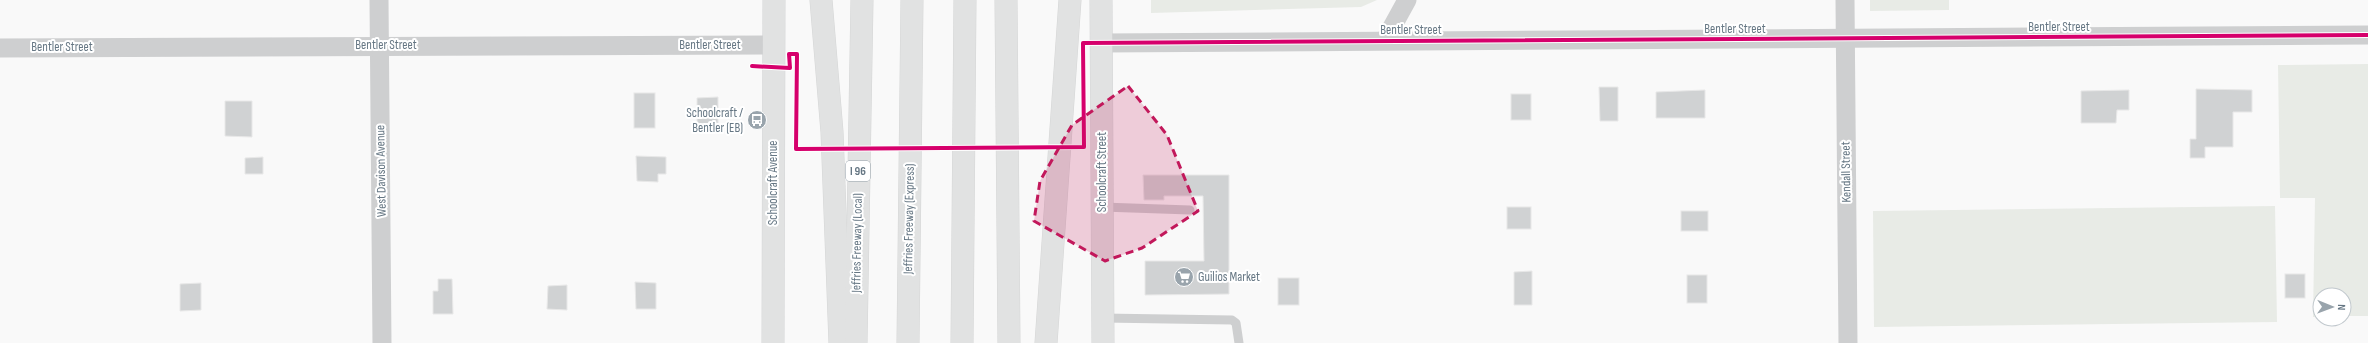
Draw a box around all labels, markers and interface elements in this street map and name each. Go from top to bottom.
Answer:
street label: Bentler Street [2028,19,2090,35]
street label: Bentler Street [1704,21,1766,37]
street label: Bentler Street [1380,22,1442,38]
street label: Bentler Street [355,37,417,53]
street label: Bentler Street [679,37,741,53]
street label: Bentler Street [31,39,93,55]
place label: Schoolcraft / Bentler (EB) [686,105,743,136]
bus stop icon: Schoolcraft / Bentler (EB) [746,109,768,131]
street label: West Davison Avenue [372,125,390,217]
street label: Schoolcraft Street [1094,132,1110,212]
street label: Schoolcraft Avenue [765,141,781,225]
street label: Kendall Street [1837,141,1855,203]
road number: I 96 [846,161,870,181]
street label: Jeffries Freeway (Express) [900,163,918,275]
street label: Jeffries Freeway (Local) [848,193,866,294]
supermarket icon: Guilios Market [1173,266,1195,288]
place label: Guilios Market [1198,269,1260,285]
north arrow [2312,287,2352,327]
text: N [2335,304,2348,310]

